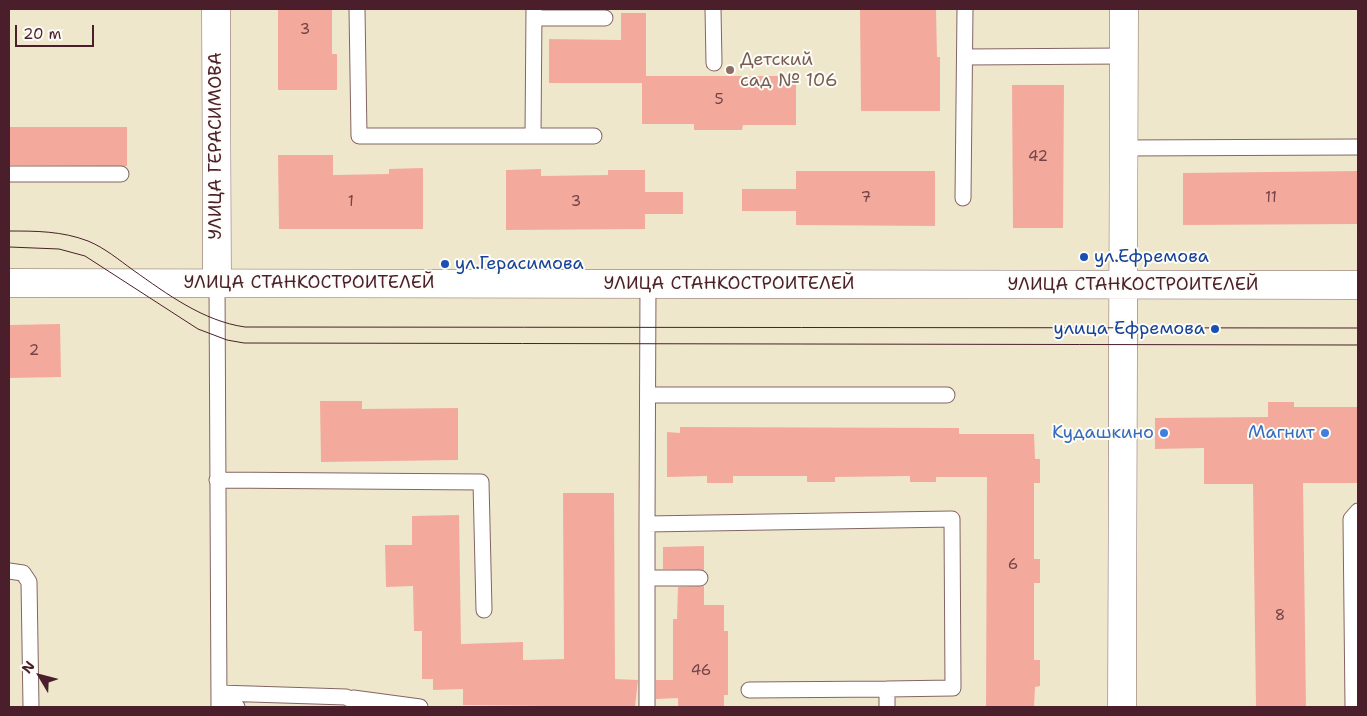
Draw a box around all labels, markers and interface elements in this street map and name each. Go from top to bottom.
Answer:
scale bar [18,15,96,47]
house number: 3 [300,21,310,39]
text: 20 m [23,24,62,44]
place label: Детский сад № 106 [740,49,838,92]
street label: УЛИЦА ГЕРАСИМОВА [205,52,227,240]
marker: Детский сад № 106 [724,64,736,76]
house number: 5 [714,91,724,109]
house number: 42 [1028,148,1048,166]
house number: 7 [861,189,871,207]
house number: 11 [1265,189,1277,207]
house number: 1 [348,193,354,211]
house number: 3 [571,193,581,211]
place label: ул.Ефремова [1094,246,1209,268]
marker: ул.Ефремова [1078,251,1090,263]
place label: ул.Герасимова [455,253,584,275]
marker: ул.Герасимова [439,258,451,270]
street label: УЛИЦА СТАНКОСТРОИТЕЛЕЙ [183,272,435,294]
street label: УЛИЦА СТАНКОСТРОИТЕЛЕЙ [603,273,855,295]
street label: УЛИЦА СТАНКОСТРОИТЕЛЕЙ [1007,274,1259,296]
place label: улица Ефремова [1054,318,1205,340]
marker: улица Ефремова [1209,323,1221,335]
house number: 2 [29,342,39,360]
place label: Кудашкино [1052,422,1154,444]
place label: Магнит [1248,422,1315,444]
marker: Кудашкино [1158,427,1170,439]
marker: Магнит [1319,427,1331,439]
house number: 6 [1008,556,1018,574]
house number: 8 [1275,607,1285,625]
north arrow [15,651,65,701]
text: N [17,657,39,677]
house number: 46 [691,662,711,680]

